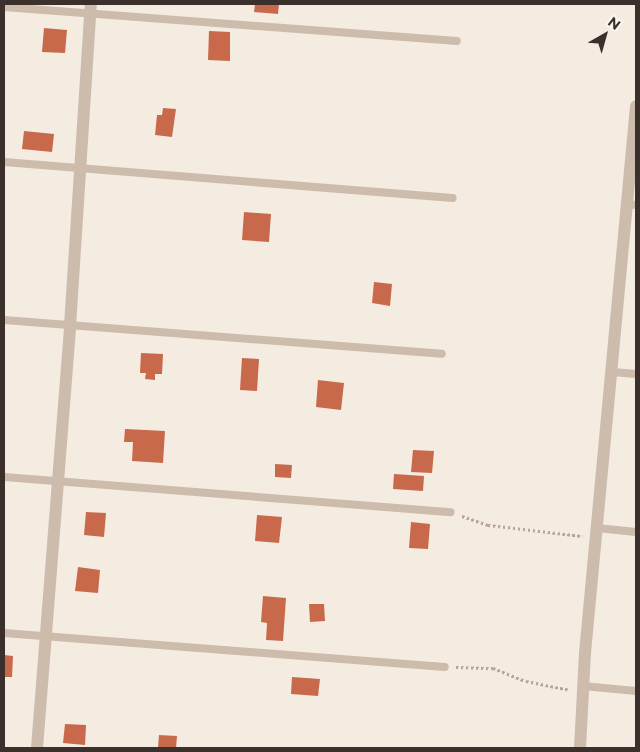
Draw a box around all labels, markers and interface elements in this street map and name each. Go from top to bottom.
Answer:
north arrow [580,10,630,60]
text: N [604,13,624,34]

